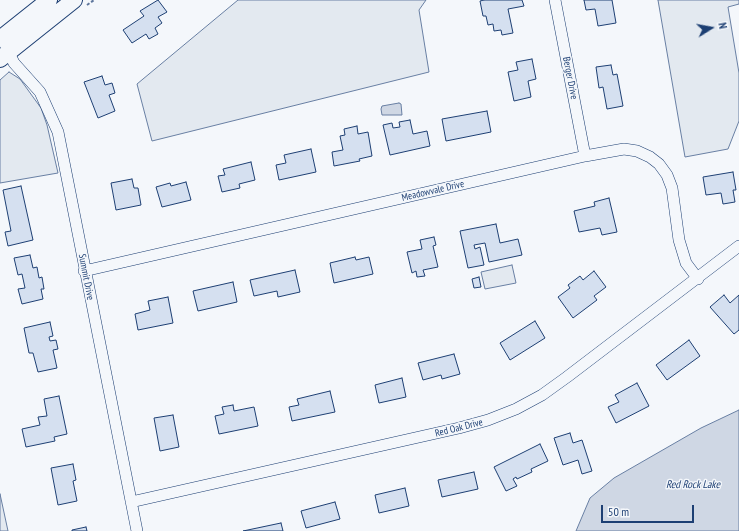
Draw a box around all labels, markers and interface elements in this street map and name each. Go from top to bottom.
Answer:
north arrow [691,8,731,48]
text: N [715,21,730,30]
street label: Berger Drive [560,56,580,100]
street label: Meadowvale Drive [401,178,465,204]
street label: Summit Drive [76,253,96,301]
street label: Red Oak Drive [434,416,484,440]
water label: Red Rock Lake [666,478,720,492]
scale bar [603,497,696,523]
text: 50 m [608,504,629,519]

